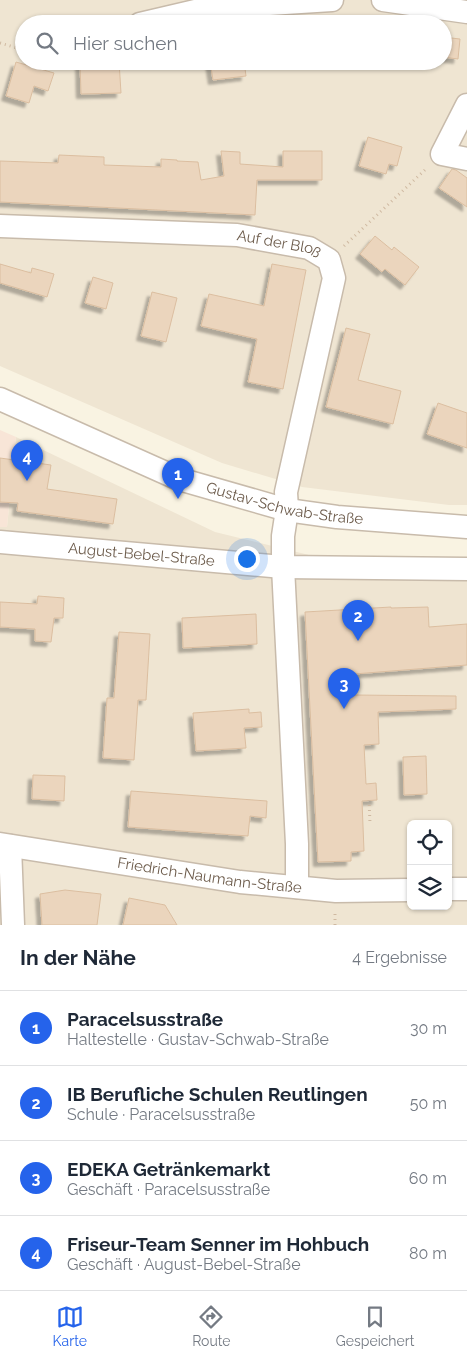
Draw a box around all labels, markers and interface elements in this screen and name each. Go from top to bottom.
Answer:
search box [15,15,452,70]
icon: search [33,29,61,57]
text: Hier suchen [73,32,178,54]
street label: Auf der Bloß [235,226,324,262]
pin: 4 [11,440,43,481]
pin: 1 [162,458,194,499]
street label: Gustav-Schwab-Straße [204,478,364,528]
street label: August-Bebel-Straße [67,539,216,570]
your location [234,546,260,572]
pin: 2 [342,600,374,641]
pin: 3 [328,668,360,709]
map controls [407,820,452,910]
button: locate [407,820,452,865]
street label: Friedrich-Naumann-Straße [116,854,303,897]
button: layers [407,865,452,910]
text: In der Nähe [20,945,136,970]
text: 4 Ergebnisse [352,948,447,967]
text: Paracelsusstraße [67,1008,223,1030]
text: 1 [32,1019,40,1038]
text: 30 m [410,1019,447,1038]
text: Haltestelle · Gustav-Schwab-Straße [67,1030,329,1049]
text: IB Berufliche Schulen Reutlingen [67,1083,368,1105]
text: 2 [31,1094,41,1113]
text: 50 m [410,1094,447,1113]
text: Schule · Paracelsusstraße [67,1105,255,1124]
text: EDEKA Getränkemarkt [67,1158,270,1180]
text: 3 [32,1169,40,1188]
text: 60 m [409,1169,447,1188]
text: Geschäft · Paracelsusstraße [67,1180,270,1199]
text: Friseur-Team Senner im Hohbuch [67,1233,369,1255]
text: 4 [31,1244,41,1263]
text: 80 m [409,1244,447,1263]
text: Geschäft · August-Bebel-Straße [67,1255,301,1274]
tab: Karte [53,1303,87,1349]
tab: Route [192,1303,231,1349]
tab: Gespeichert [336,1303,414,1349]

